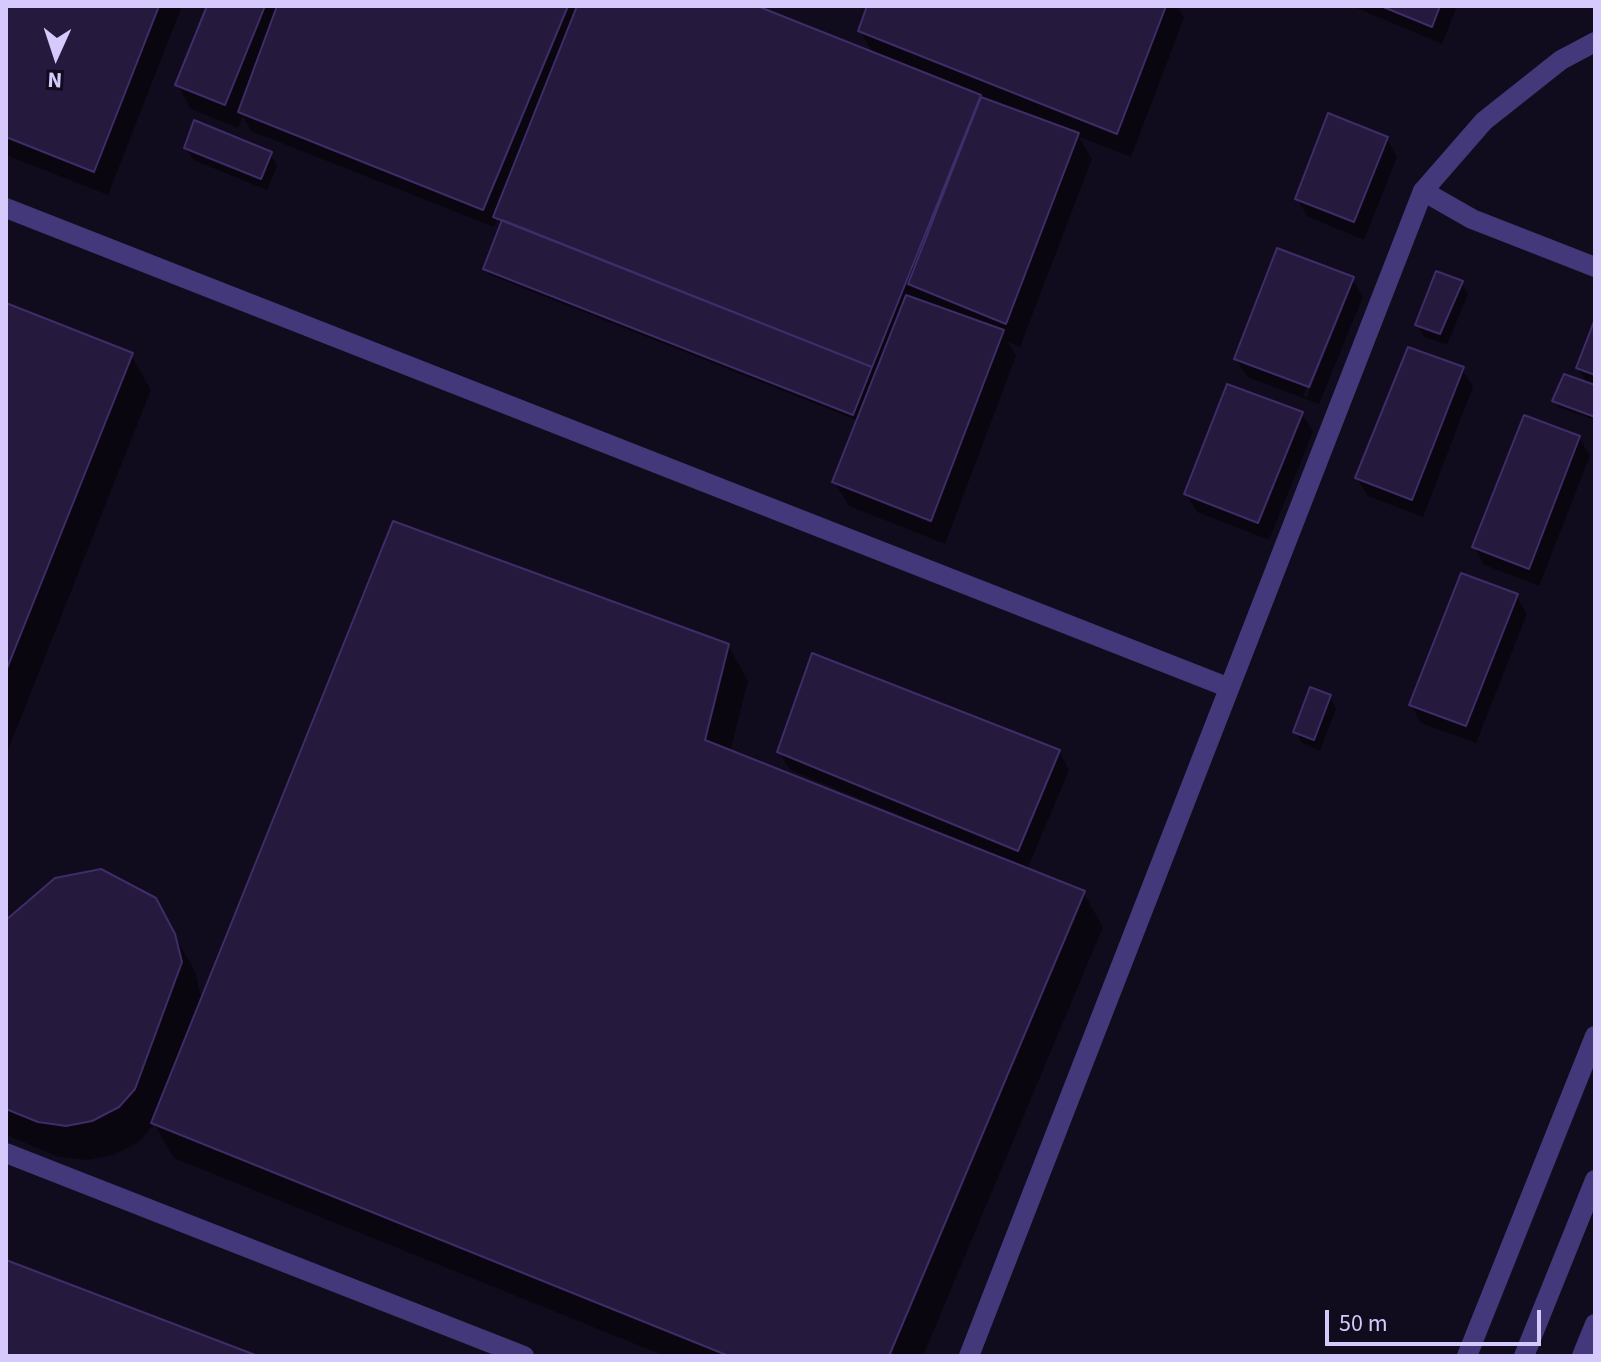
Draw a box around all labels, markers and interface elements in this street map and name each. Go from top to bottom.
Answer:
north arrow [16,16,96,96]
text: N [47,64,63,96]
scale bar [1329,1294,1545,1344]
text: 50 m [1339,1306,1388,1341]

